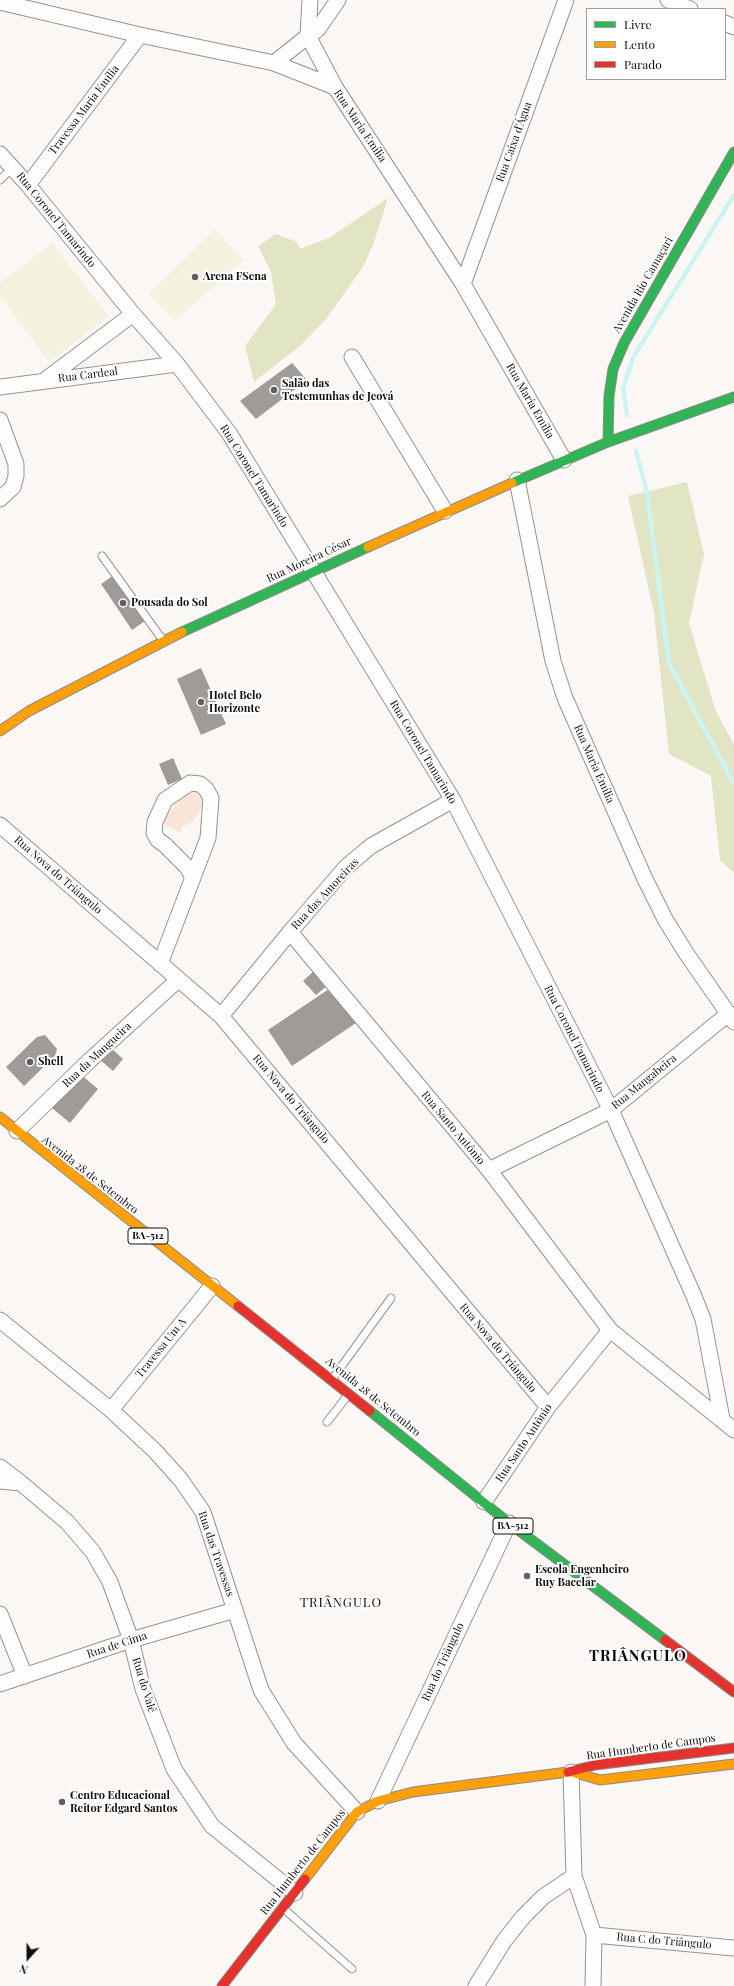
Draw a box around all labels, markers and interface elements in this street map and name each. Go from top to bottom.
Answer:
legend [586,8,726,80]
text: Livre [624,16,652,32]
text: Lento [624,36,655,52]
text: Parado [624,56,662,72]
street label: Travessa Maria Emília [46,63,122,157]
street label: Rua Maria Emília [331,87,389,165]
street label: Rua Caixa d'Água [493,100,535,184]
street label: Rua Coronel Tamarindo [14,170,98,270]
street label: Avenida Rio Camaçari [610,235,676,335]
place label: Arena FSena [203,270,267,284]
marker: Arena FSena [190,272,200,282]
street label: Rua Maria Emília [503,361,557,441]
street label: Rua Cardeal [57,365,119,385]
place label: Salão das Testemunhas de Jeová [282,377,393,403]
marker: Salão das Testemunhas de Jeová [269,385,279,395]
street label: Rua Coronel Tamarindo [217,422,291,530]
street label: Rua Moreira César [264,535,354,585]
place label: Pousada do Sol [131,596,208,610]
marker: Pousada do Sol [118,598,128,608]
place label: Hotel Belo Horizonte [209,689,262,715]
marker: Hotel Belo Horizonte [196,697,206,707]
street label: Rua Coronel Tamarindo [387,698,459,806]
street label: Rua Maria Emília [571,723,617,805]
street label: Rua Nova do Triângulo [11,833,105,917]
street label: Rua das Amoreiras [289,856,361,932]
street label: Rua Coronel Tamarindo [541,983,607,1095]
street label: Rua da Mangueira [60,1020,134,1090]
street label: Rua Nova do Triângulo [250,1052,332,1146]
street label: Rua Mangabeira [609,1052,679,1112]
place label: Shell [38,1055,64,1069]
marker: Shell [25,1057,35,1067]
street label: Rua Santo Antônio [418,1089,488,1167]
street label: Avenida 28 de Setembro [39,1133,141,1217]
road number: BA-512 [128,1228,168,1244]
street label: Rua Nova do Triângulo [457,1301,539,1395]
street label: Travessa Um A [133,1316,189,1380]
street label: Avenida 28 de Setembro [323,1355,423,1439]
street label: Rua Santo Antônio [493,1401,555,1485]
street label: Rua das Travessas [195,1510,237,1598]
road number: BA-512 [493,1518,533,1534]
place label: Escola Engenheiro Ruy Bacelar [535,1563,629,1589]
marker: Escola Engenheiro Ruy Bacelar [522,1571,532,1581]
district label: TRIÂNGULO [300,1595,382,1611]
street label: Rua do Triângulo [419,1621,467,1703]
street label: Rua de Cima [85,1629,149,1661]
district label: TRIÂNGULO [589,1647,687,1665]
street label: Rua do Valê [129,1656,159,1714]
street label: Rua Humberto de Campos [586,1731,716,1763]
place label: Centro Educacional Reitor Edgard Santos [70,1789,178,1815]
marker: Centro Educacional Reitor Edgard Santos [57,1797,67,1807]
street label: Rua Humberto de Campos [258,1807,348,1917]
street label: Rua C do Triângulo [616,1930,712,1952]
north arrow [8,1938,48,1978]
text: N [17,1961,30,1978]

